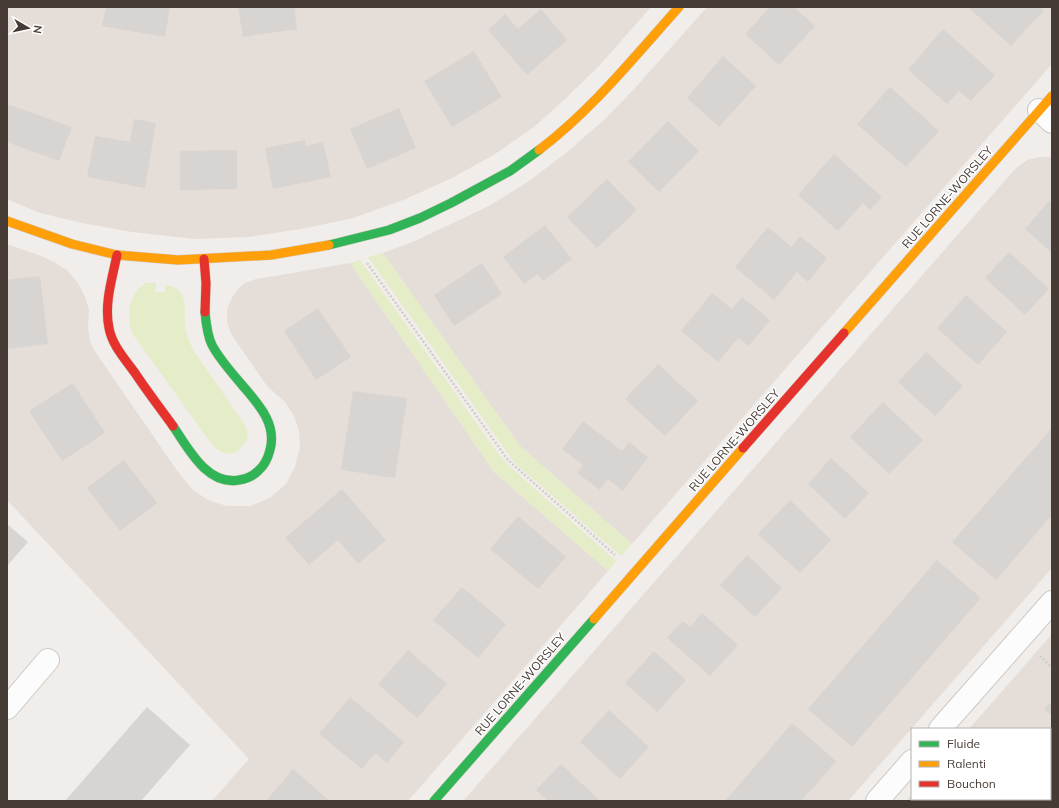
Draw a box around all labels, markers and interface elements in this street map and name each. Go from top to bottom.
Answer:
north arrow [8,8,48,48]
text: N [30,24,45,35]
street label: RUE LORNE-WORSLEY [899,142,996,251]
street label: RUE LORNE-WORSLEY [686,385,783,494]
street label: RUE LORNE-WORSLEY [472,629,569,738]
legend [911,728,1051,800]
text: Fluide [947,736,980,751]
text: Ralenti [947,756,986,771]
text: Bouchon [947,776,996,791]

